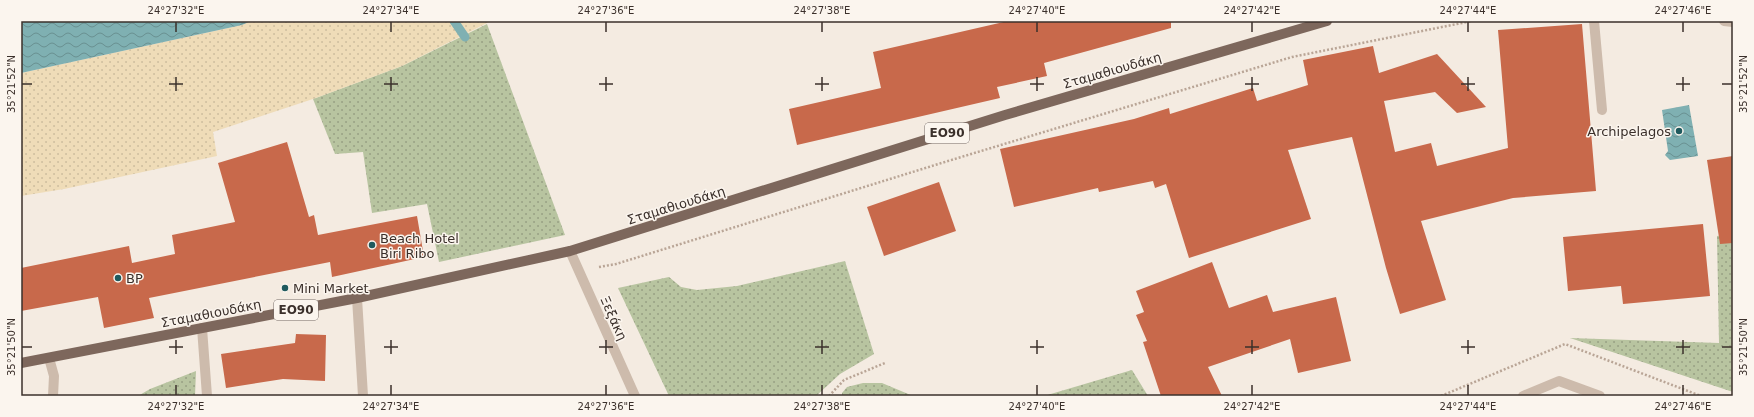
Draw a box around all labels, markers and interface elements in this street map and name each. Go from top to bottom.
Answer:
text: 24°27'32"E [148,5,204,16]
text: 24°27'34"E [363,5,419,16]
text: 24°27'36"E [578,5,634,16]
text: 24°27'38"E [794,5,850,16]
text: 24°27'40"E [1009,5,1065,16]
text: 24°27'42"E [1224,5,1280,16]
text: 24°27'44"E [1440,5,1496,16]
text: 24°27'46"E [1655,5,1711,16]
street label: Σταμαθιουδάκη [1061,49,1163,92]
text: 35°21'52"N [6,55,17,113]
text: 35°21'52"N [1738,55,1749,113]
road number: ΕΟ90 [925,123,969,143]
place label: Archipelagos [1587,124,1671,139]
marker: Archipelagos [1674,126,1684,136]
street label: Σταμαθιουδάκη [625,183,727,228]
place label: Beach Hotel Biri Ribo [380,231,459,261]
marker: Beach Hotel Biri Ribo [367,240,377,250]
place label: BP [126,271,143,286]
marker: BP [113,273,123,283]
place label: Mini Market [293,281,369,296]
marker: Mini Market [280,283,290,293]
street label: Ξεξάκη [597,294,630,343]
street label: Σταμαθιουδάκη [160,296,262,331]
road number: ΕΟ90 [274,300,318,320]
text: 35°21'50"N [6,318,17,376]
text: 35°21'50"N [1738,318,1749,376]
text: 24°27'32"E [148,401,204,412]
text: 24°27'34"E [363,401,419,412]
text: 24°27'36"E [578,401,634,412]
text: 24°27'38"E [794,401,850,412]
text: 24°27'40"E [1009,401,1065,412]
text: 24°27'42"E [1224,401,1280,412]
text: 24°27'44"E [1440,401,1496,412]
text: 24°27'46"E [1655,401,1711,412]

